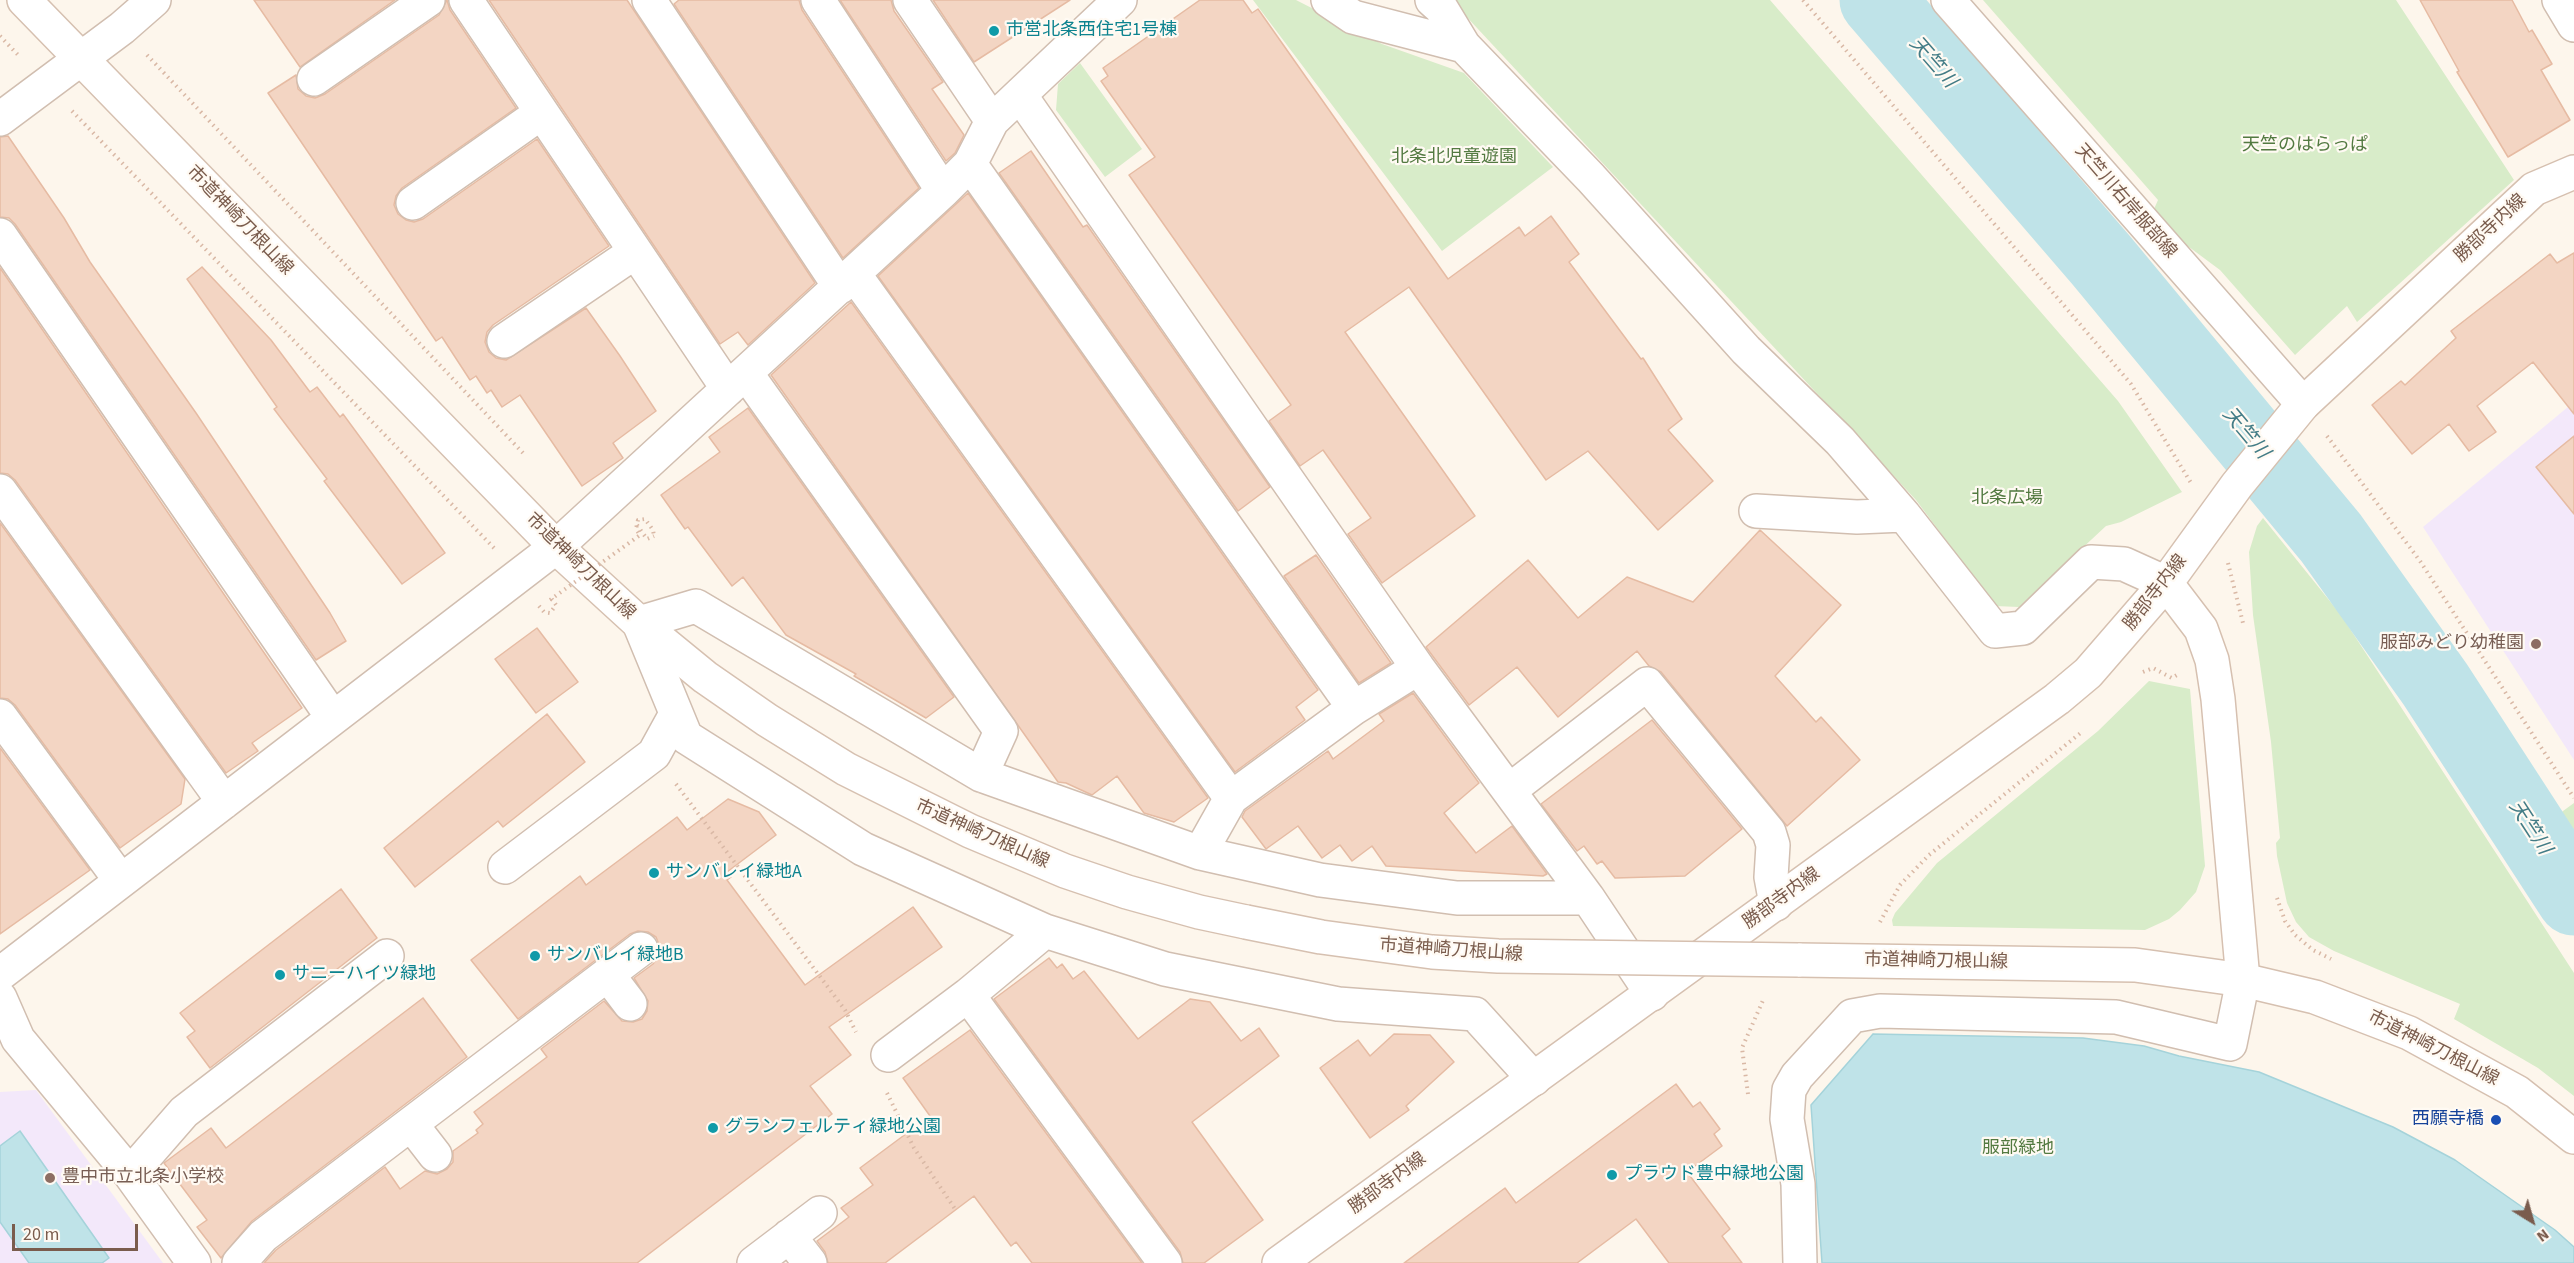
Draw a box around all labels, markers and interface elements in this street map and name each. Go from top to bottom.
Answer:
place label: 市営北条西住宅1号棟 [1006,20,1177,42]
marker: 市営北条西住宅1号棟 [987,24,1001,38]
water label: 天竺川 [1903,32,1961,94]
park label: 天竺のはらっぱ [2242,135,2368,157]
street label: 天竺川右岸服部線 [2070,141,2180,263]
park label: 北条北児童遊園 [1391,147,1517,169]
street label: 市道神崎刀根山線 [181,162,297,280]
street label: 勝部寺内線 [2451,190,2531,268]
water label: 天竺川 [2217,403,2273,465]
park label: 北条広場 [1971,488,2043,510]
street label: 市道神崎刀根山線 [521,509,639,625]
street label: 勝部寺内線 [2120,551,2192,635]
place label: 服部みどり幼稚園 [2380,633,2524,655]
marker: 服部みどり幼稚園 [2529,637,2543,651]
street label: 市道神崎刀根山線 [912,796,1052,874]
water label: 天竺川 [2503,796,2555,860]
place label: サンバレイ緑地A [666,862,802,884]
street label: 勝部寺内線 [1739,864,1825,934]
marker: サンバレイ緑地A [647,866,661,880]
street label: 市道神崎刀根山線 [1378,935,1524,967]
place label: サンバレイ緑地B [547,945,684,967]
marker: サンバレイ緑地B [528,949,542,963]
street label: 市道神崎刀根山線 [1864,950,2008,974]
place label: サニーハイツ緑地 [292,964,436,986]
marker: サニーハイツ緑地 [273,968,287,982]
street label: 市道神崎刀根山線 [2364,1007,2502,1091]
place label: 西願寺橋 [2412,1109,2484,1131]
marker: 西願寺橋 [2489,1113,2503,1127]
place label: グランフェルティ緑地公園 [725,1117,941,1139]
marker: グランフェルティ緑地公園 [706,1121,720,1135]
park label: 服部緑地 [1982,1138,2054,1160]
street label: 勝部寺内線 [1345,1149,1431,1219]
place label: プラウド豊中緑地公園 [1624,1164,1804,1186]
place label: 豊中市立北条小学校 [62,1167,224,1189]
marker: プラウド豊中緑地公園 [1605,1168,1619,1182]
marker: 豊中市立北条小学校 [43,1171,57,1185]
north arrow [2502,1191,2562,1251]
scale bar [15,1212,141,1250]
text: 20 m [23,1222,59,1247]
text: N [2532,1223,2554,1247]

